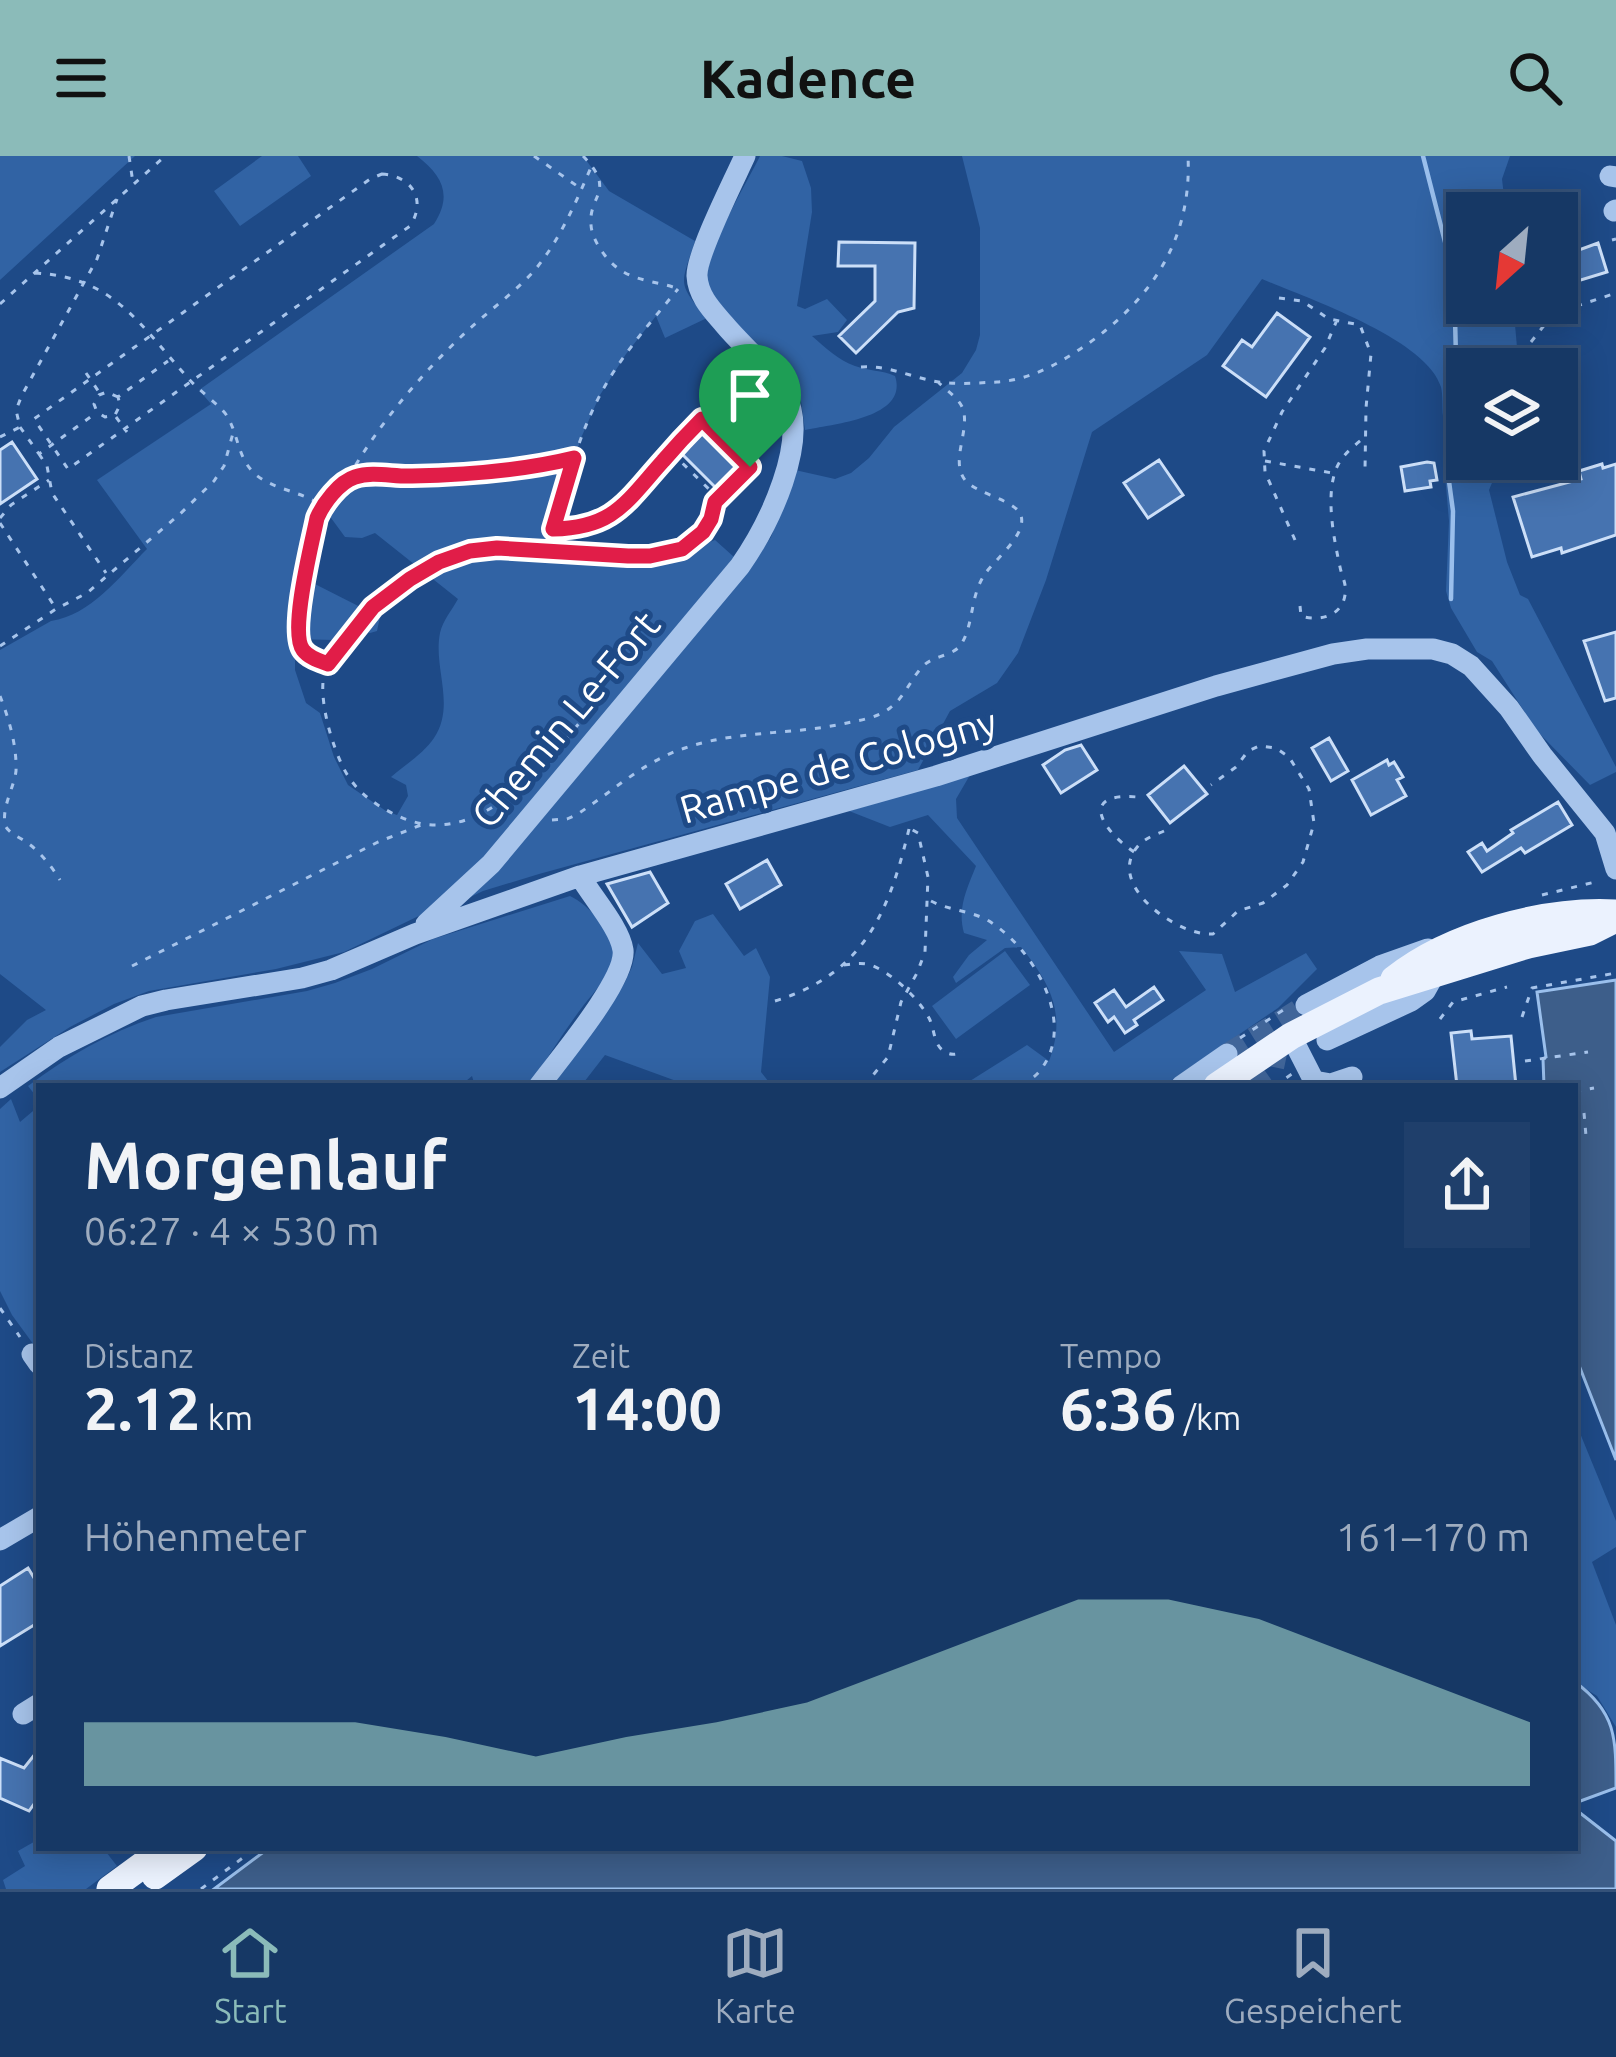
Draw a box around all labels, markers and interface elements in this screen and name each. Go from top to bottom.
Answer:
icon: menu [48,45,114,111]
icon: search [1502,45,1568,111]
text: Kadence [700,48,916,108]
north arrow [1446,192,1578,324]
map controls [1446,192,1578,480]
pin [699,344,801,467]
button: layers [1446,348,1578,480]
icon: arrive [717,362,783,428]
street label: Chemin Le-Fort [462,602,668,836]
street label: Rampe de Cologny [675,699,1001,831]
button: share [1404,1122,1530,1248]
text: Morgenlauf [84,1127,447,1201]
text: 06:27 · 4 × 530 m [84,1209,379,1252]
text: Distanz [84,1337,194,1374]
text: Zeit [572,1337,630,1374]
text: Tempo [1060,1337,1162,1374]
text: 2.12 [84,1374,200,1441]
text: 14:00 [572,1374,722,1441]
text: 6:36 [1060,1374,1176,1441]
text: km [200,1399,253,1436]
text: /km [1176,1399,1241,1436]
text: Höhenmeter [84,1515,307,1558]
text: 161–170 m [1336,1515,1530,1558]
tab: Start [214,1920,287,2029]
tab: Karte [715,1920,796,2029]
tab: Gespeichert [1224,1920,1402,2029]

